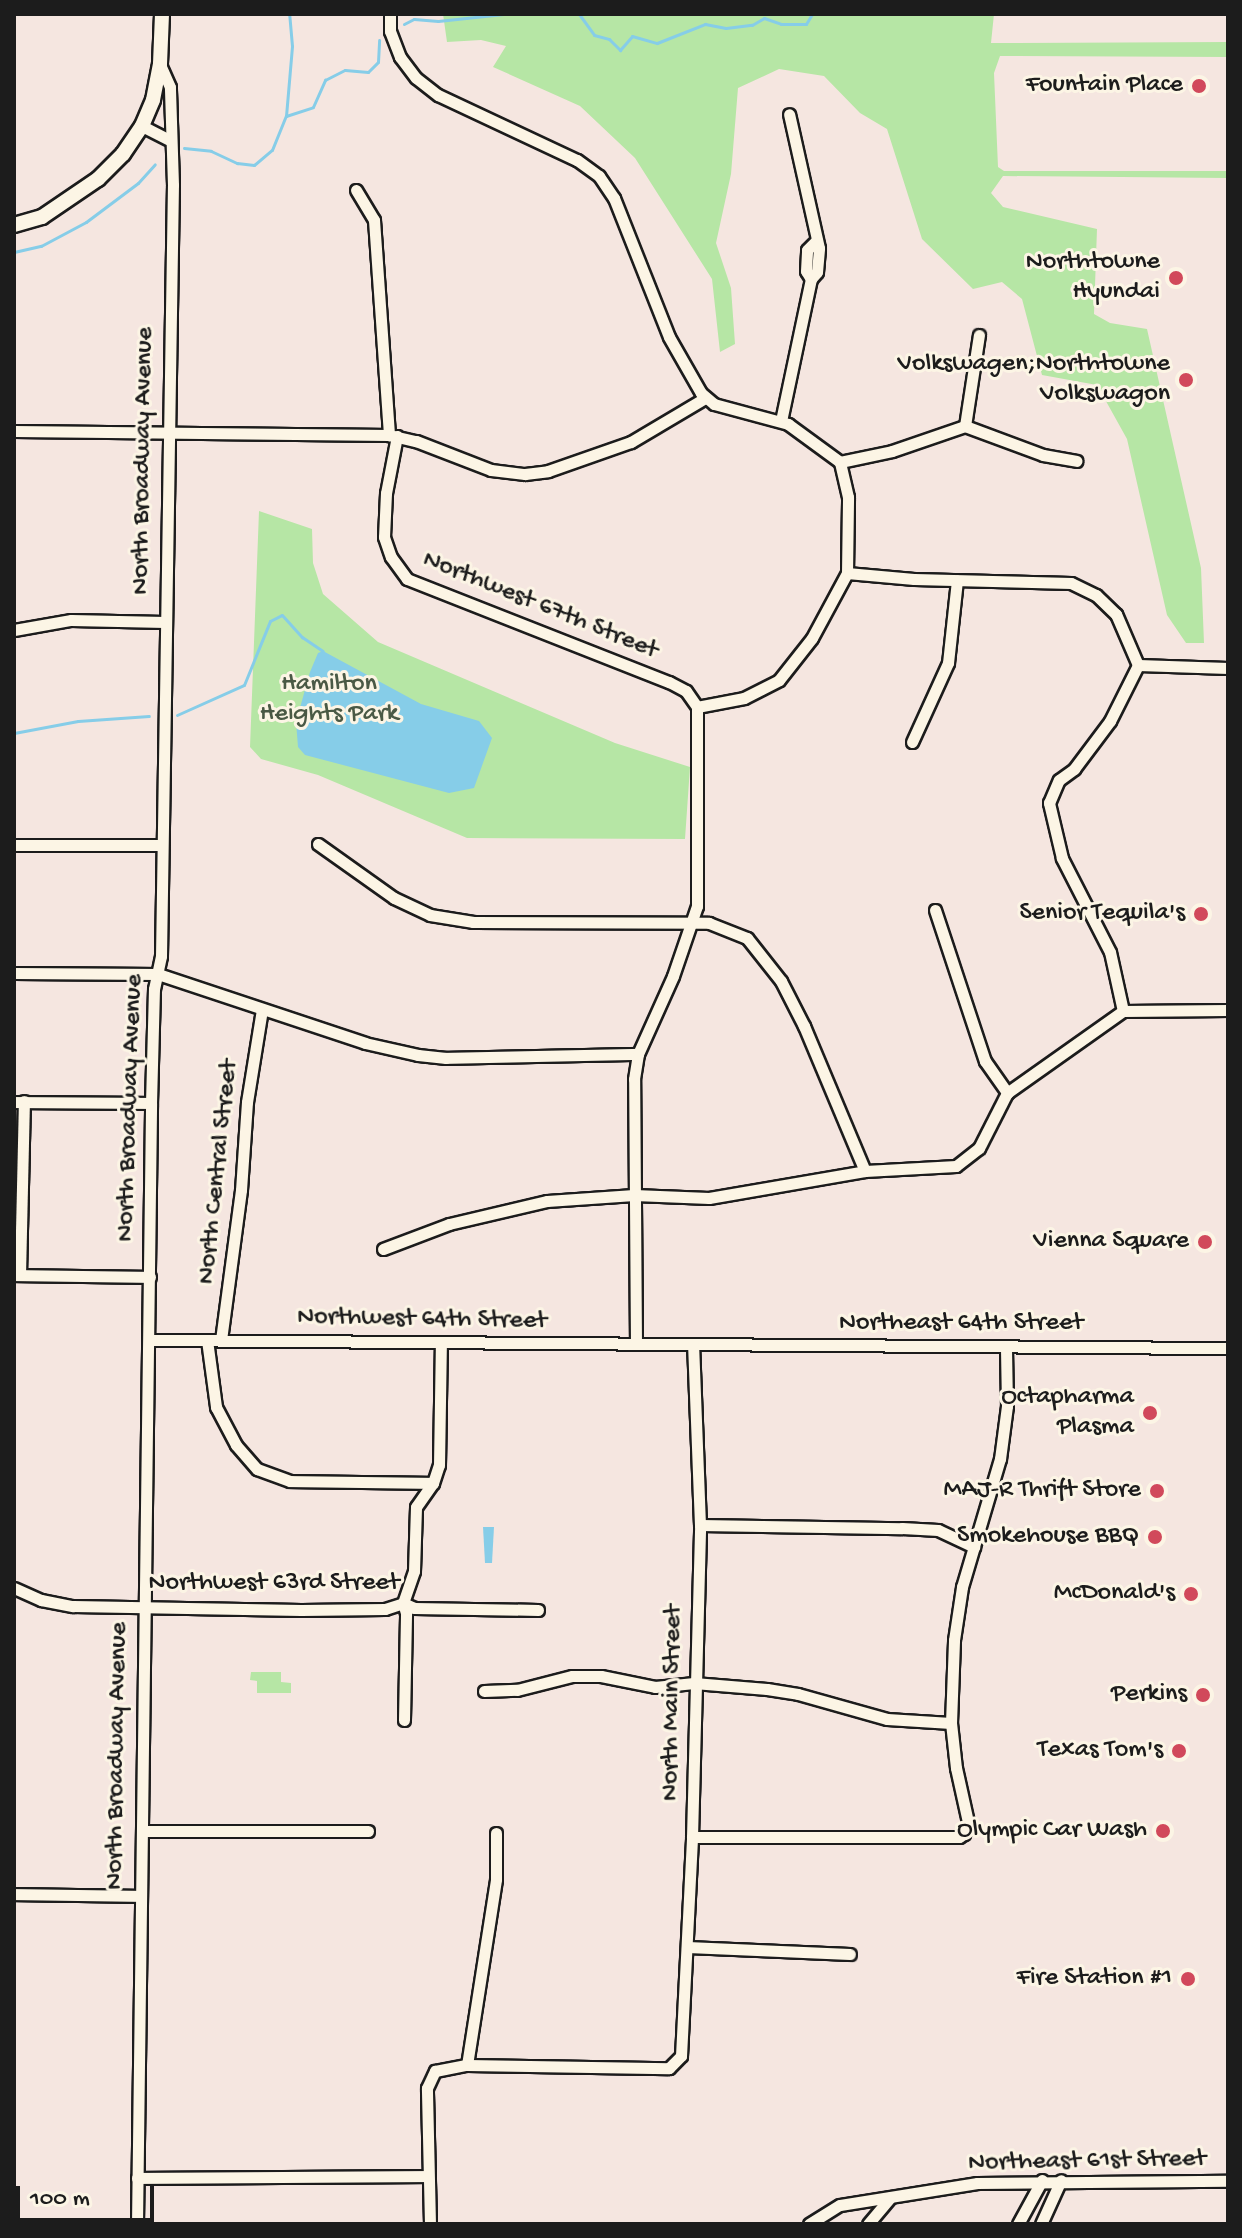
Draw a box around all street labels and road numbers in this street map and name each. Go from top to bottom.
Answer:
street label: North Broadway Avenue [126,327,162,595]
street label: Northwest 67th Street [418,545,662,667]
street label: North Broadway Avenue [111,974,151,1242]
street label: North Central Street [192,1058,246,1286]
street label: Northwest 64th Street [297,1302,547,1338]
street label: Northeast 64th Street [839,1308,1083,1340]
street label: Northwest 63rd Street [149,1568,399,1600]
street label: North Main Street [656,1605,690,1801]
street label: North Broadway Avenue [100,1622,136,1890]
street label: Northeast 61st Street [968,2144,1206,2180]

